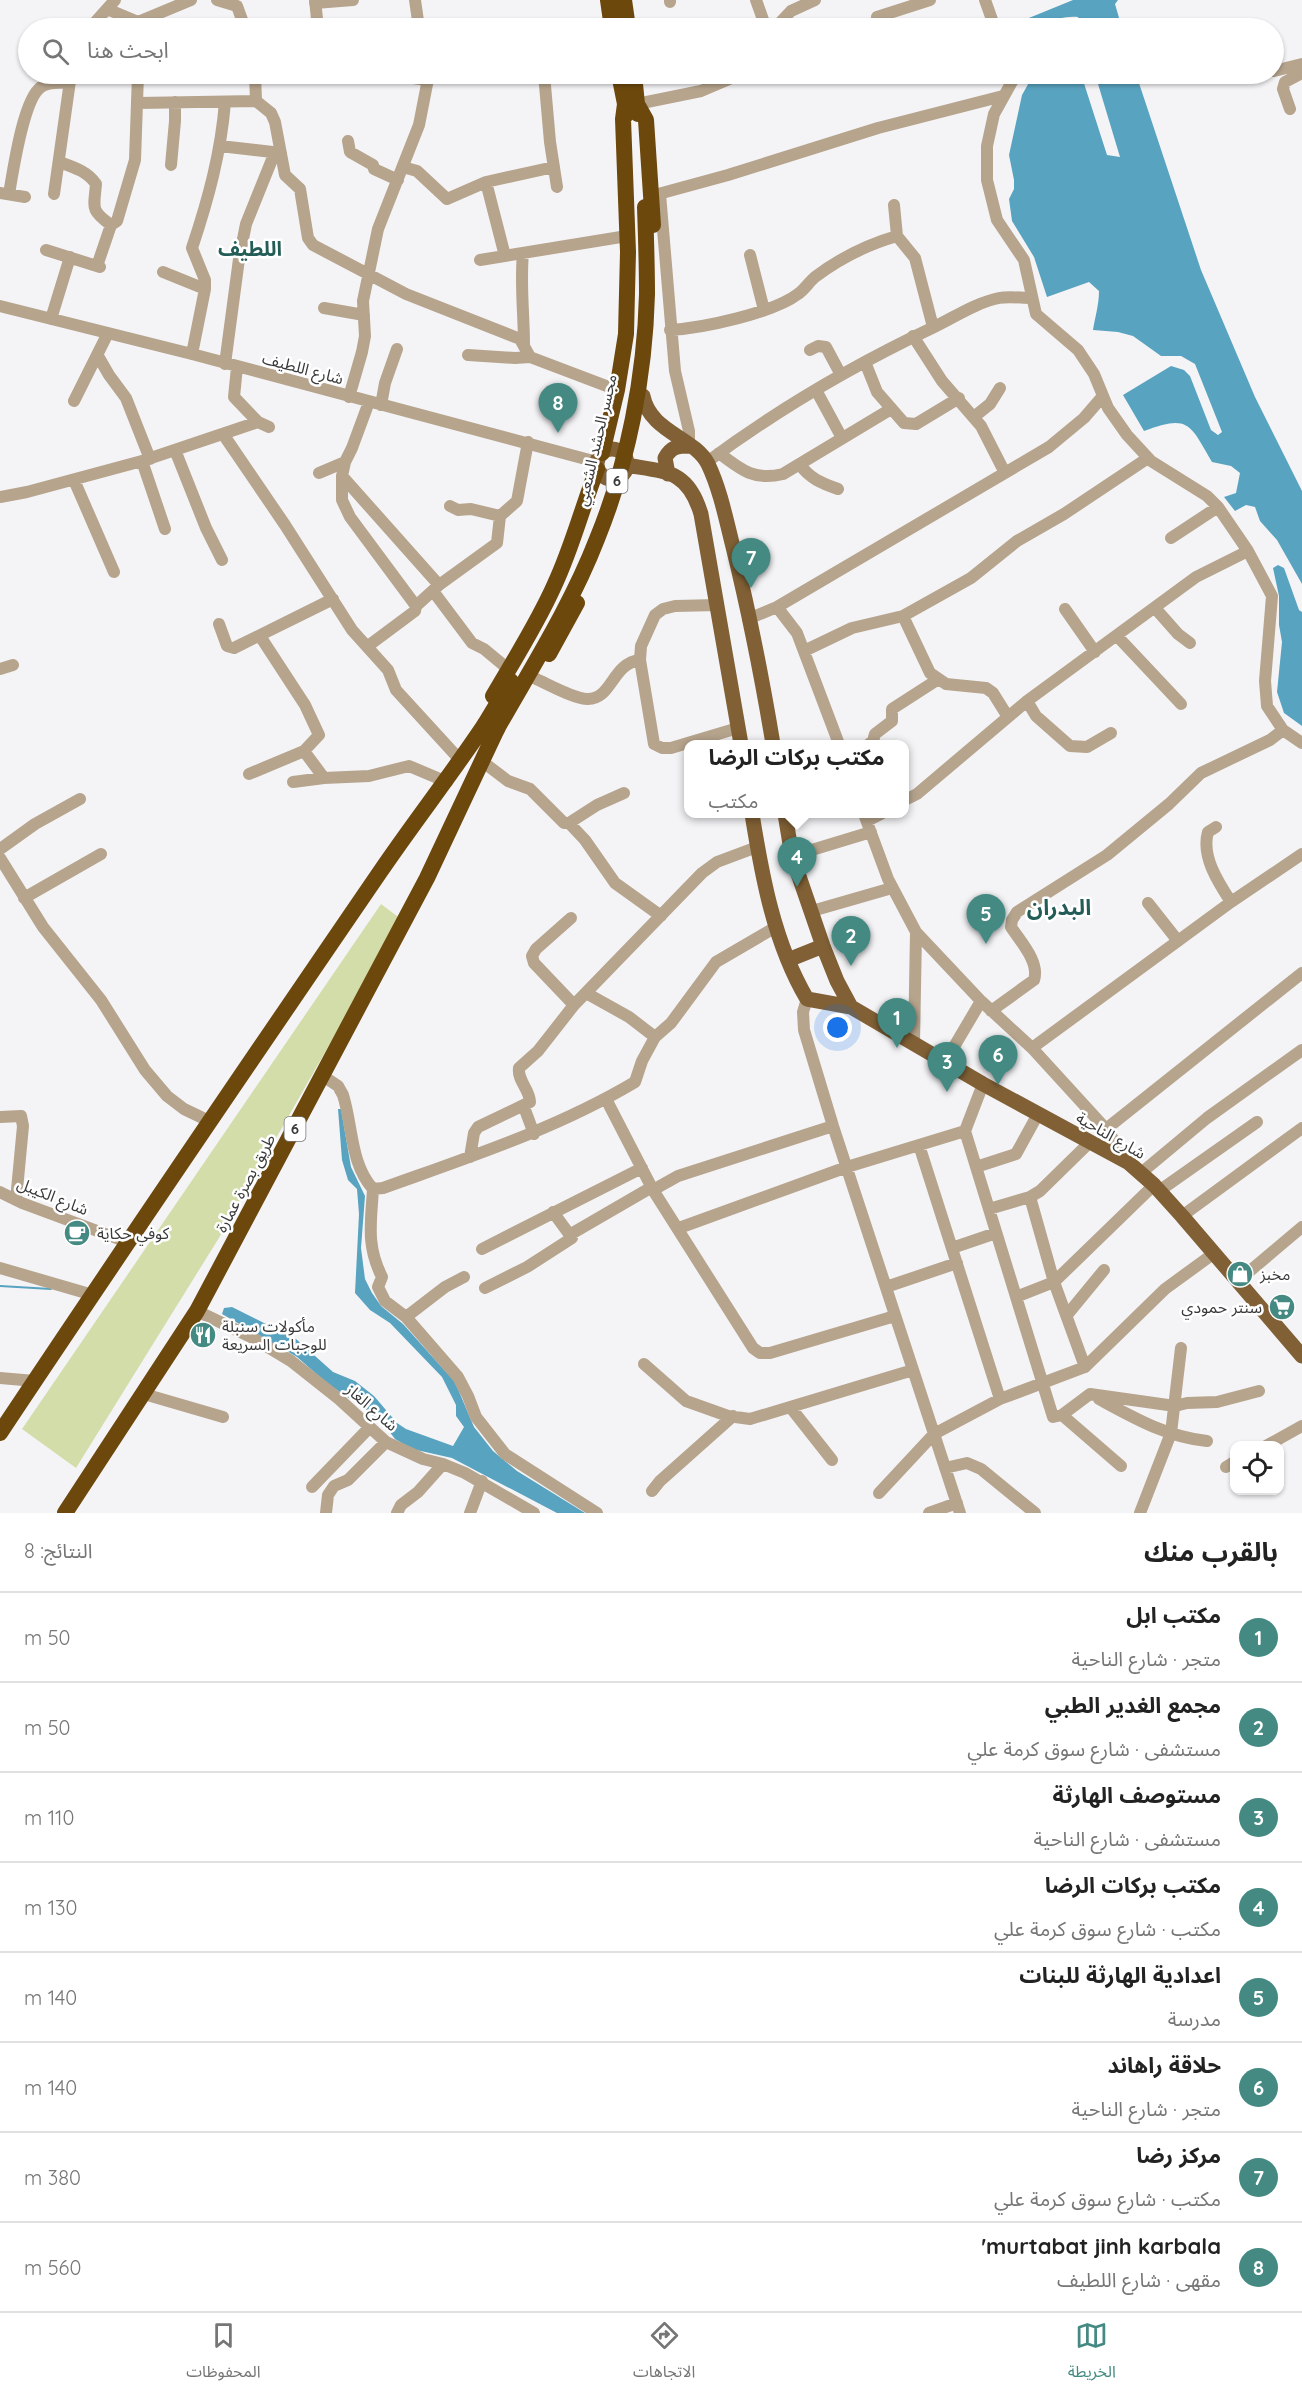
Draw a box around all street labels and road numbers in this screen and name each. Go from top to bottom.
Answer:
street label: شارع اللطيف [259,348,346,391]
street label: مجسر الحشد الشعبي [571,372,624,508]
road number: 6 [606,469,628,493]
street label: شارع الناحية [1071,1107,1149,1165]
road number: 6 [284,1117,306,1141]
street label: طريق بصرة عمارة [211,1130,280,1236]
street label: شارع الكيبل [13,1173,91,1222]
street label: شارع الغاز [339,1378,402,1437]

